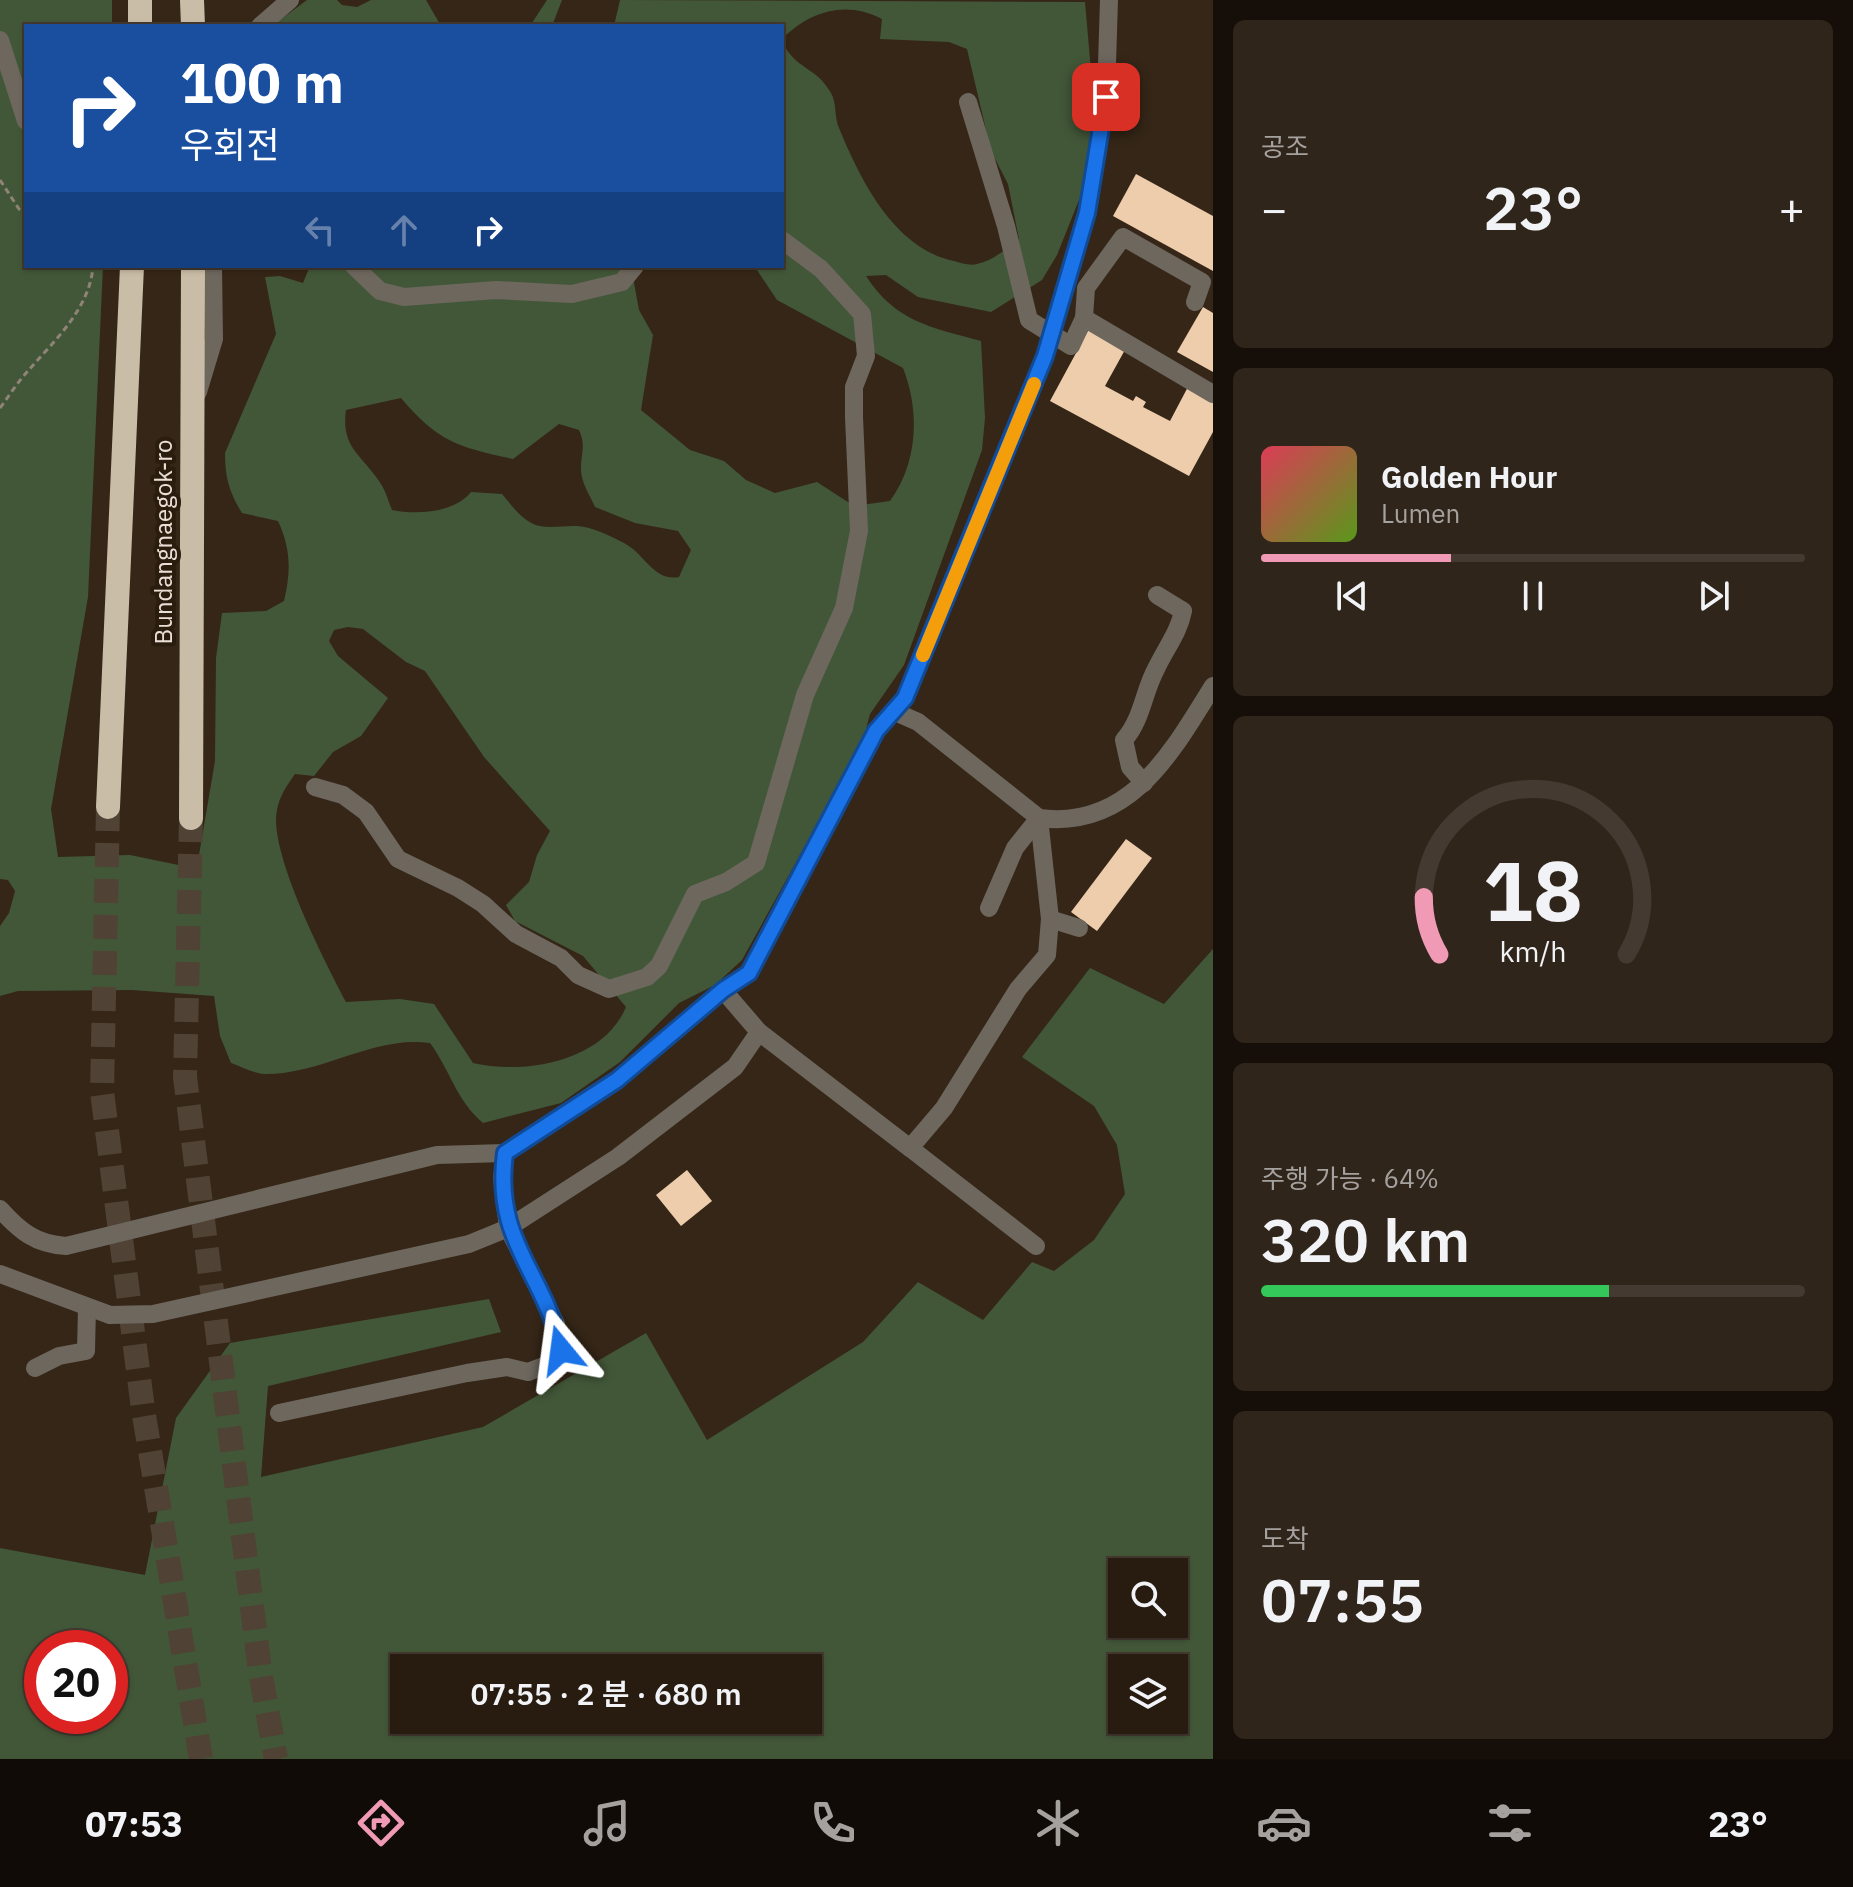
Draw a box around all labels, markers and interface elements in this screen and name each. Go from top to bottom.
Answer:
text: 100 m [180,46,344,118]
icon: right [48,56,152,160]
pin [1072,63,1140,131]
icon: arrive [1084,75,1128,119]
text: 우회전 [180,121,279,168]
text: 공조 [1261,129,1309,163]
text: 23° [1483,168,1583,247]
text: − [1261,180,1287,237]
text: + [1779,180,1805,237]
icon: left [298,208,342,252]
icon: ahead [382,208,426,252]
icon: right [466,208,510,252]
street label: Bundangnaegok-ro [147,440,179,644]
text: Golden Hour [1381,457,1557,496]
text: Lumen [1381,496,1460,530]
icon: previous [1330,574,1374,618]
icon: pause [1511,574,1555,618]
icon: next [1692,574,1736,618]
text: 18 [1483,836,1583,944]
text: km/h [1499,934,1567,971]
text: 주행 가능 · 64% [1261,1161,1439,1195]
text: 320 km [1261,1200,1470,1279]
position arrow [519,1308,603,1392]
text: 도착 [1261,1521,1309,1555]
map controls [1108,1558,1188,1734]
button: search [1108,1558,1188,1638]
text: 07:55 [1261,1560,1424,1639]
speed limit sign: 20 [24,1630,128,1734]
button: layers [1108,1654,1188,1734]
text: 07:55 · 2 분 · 680 m [470,1674,742,1713]
icon: directions [353,1795,409,1851]
icon: music [579,1795,635,1851]
icon: phone [805,1795,861,1851]
icon: climate [1030,1795,1086,1851]
icon: car [1256,1795,1312,1851]
icon: filters [1482,1795,1538,1851]
text: 07:53 [85,1800,183,1847]
text: 23° [1708,1800,1768,1847]

